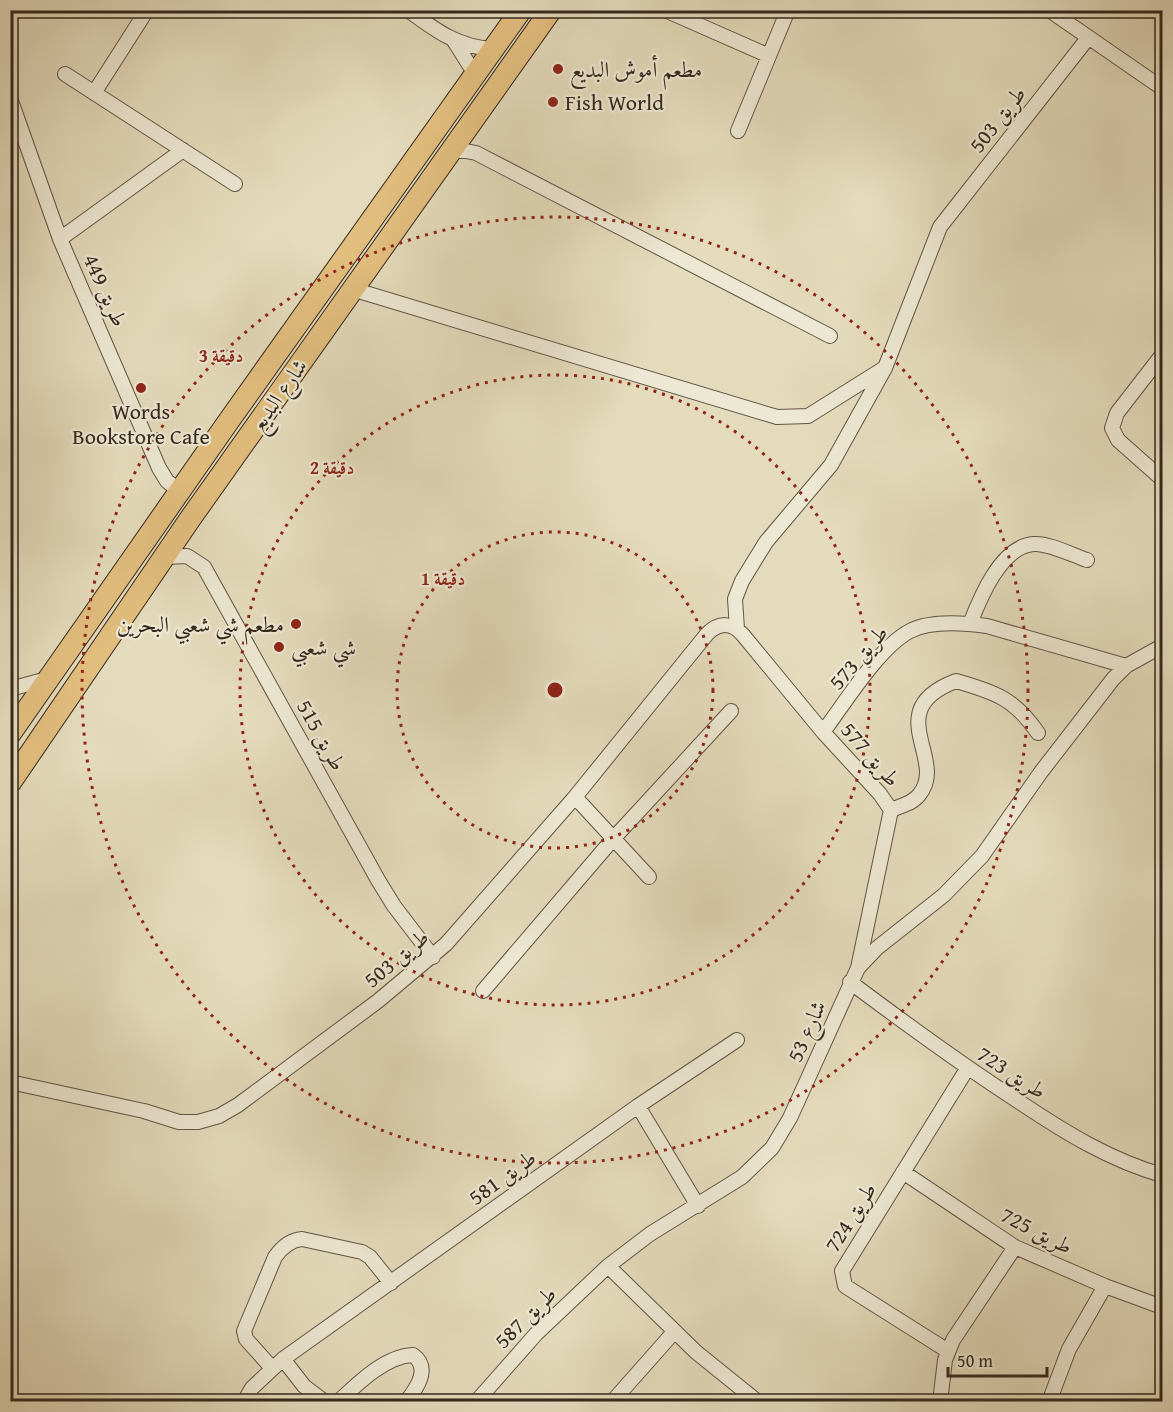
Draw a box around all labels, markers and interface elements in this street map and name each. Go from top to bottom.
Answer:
place label: مطعم أموش البديع [570,53,702,90]
marker: مطعم أموش البديع [551,62,565,76]
street label: طريق 503 [961,79,1033,159]
place label: Fish World [565,86,664,118]
marker: Fish World [546,95,560,109]
street label: طريق 449 [76,248,136,332]
text: 3 دقيقة [199,342,243,369]
street label: شارع البديع [241,352,318,440]
marker: Words Bookstore Cafe [134,381,148,395]
place label: Words Bookstore Cafe [72,395,210,452]
text: 2 دقيقة [310,454,354,481]
text: 1 دقيقة [421,565,465,592]
place label: مطعم شي شعبي البحرين [117,608,284,645]
marker: مطعم شي شعبي البحرين [289,617,303,631]
street label: طريق 573 [821,617,895,697]
place label: شي شعبي [291,631,356,668]
marker: شي شعبي [272,640,286,654]
centre of rings [545,680,565,700]
street label: طريق 515 [289,694,355,776]
street label: طريق 577 [834,714,908,794]
street label: طريق 503 [356,921,436,995]
street label: شارع 53 [778,995,836,1068]
street label: طريق 723 [971,1038,1053,1106]
street label: طريق 581 [461,1141,543,1213]
street label: طريق 724 [816,1176,884,1258]
street label: طريق 725 [995,1198,1079,1262]
street label: طريق 587 [487,1279,563,1355]
scale bar [948,1340,1047,1378]
text: 50 m [957,1347,993,1374]

